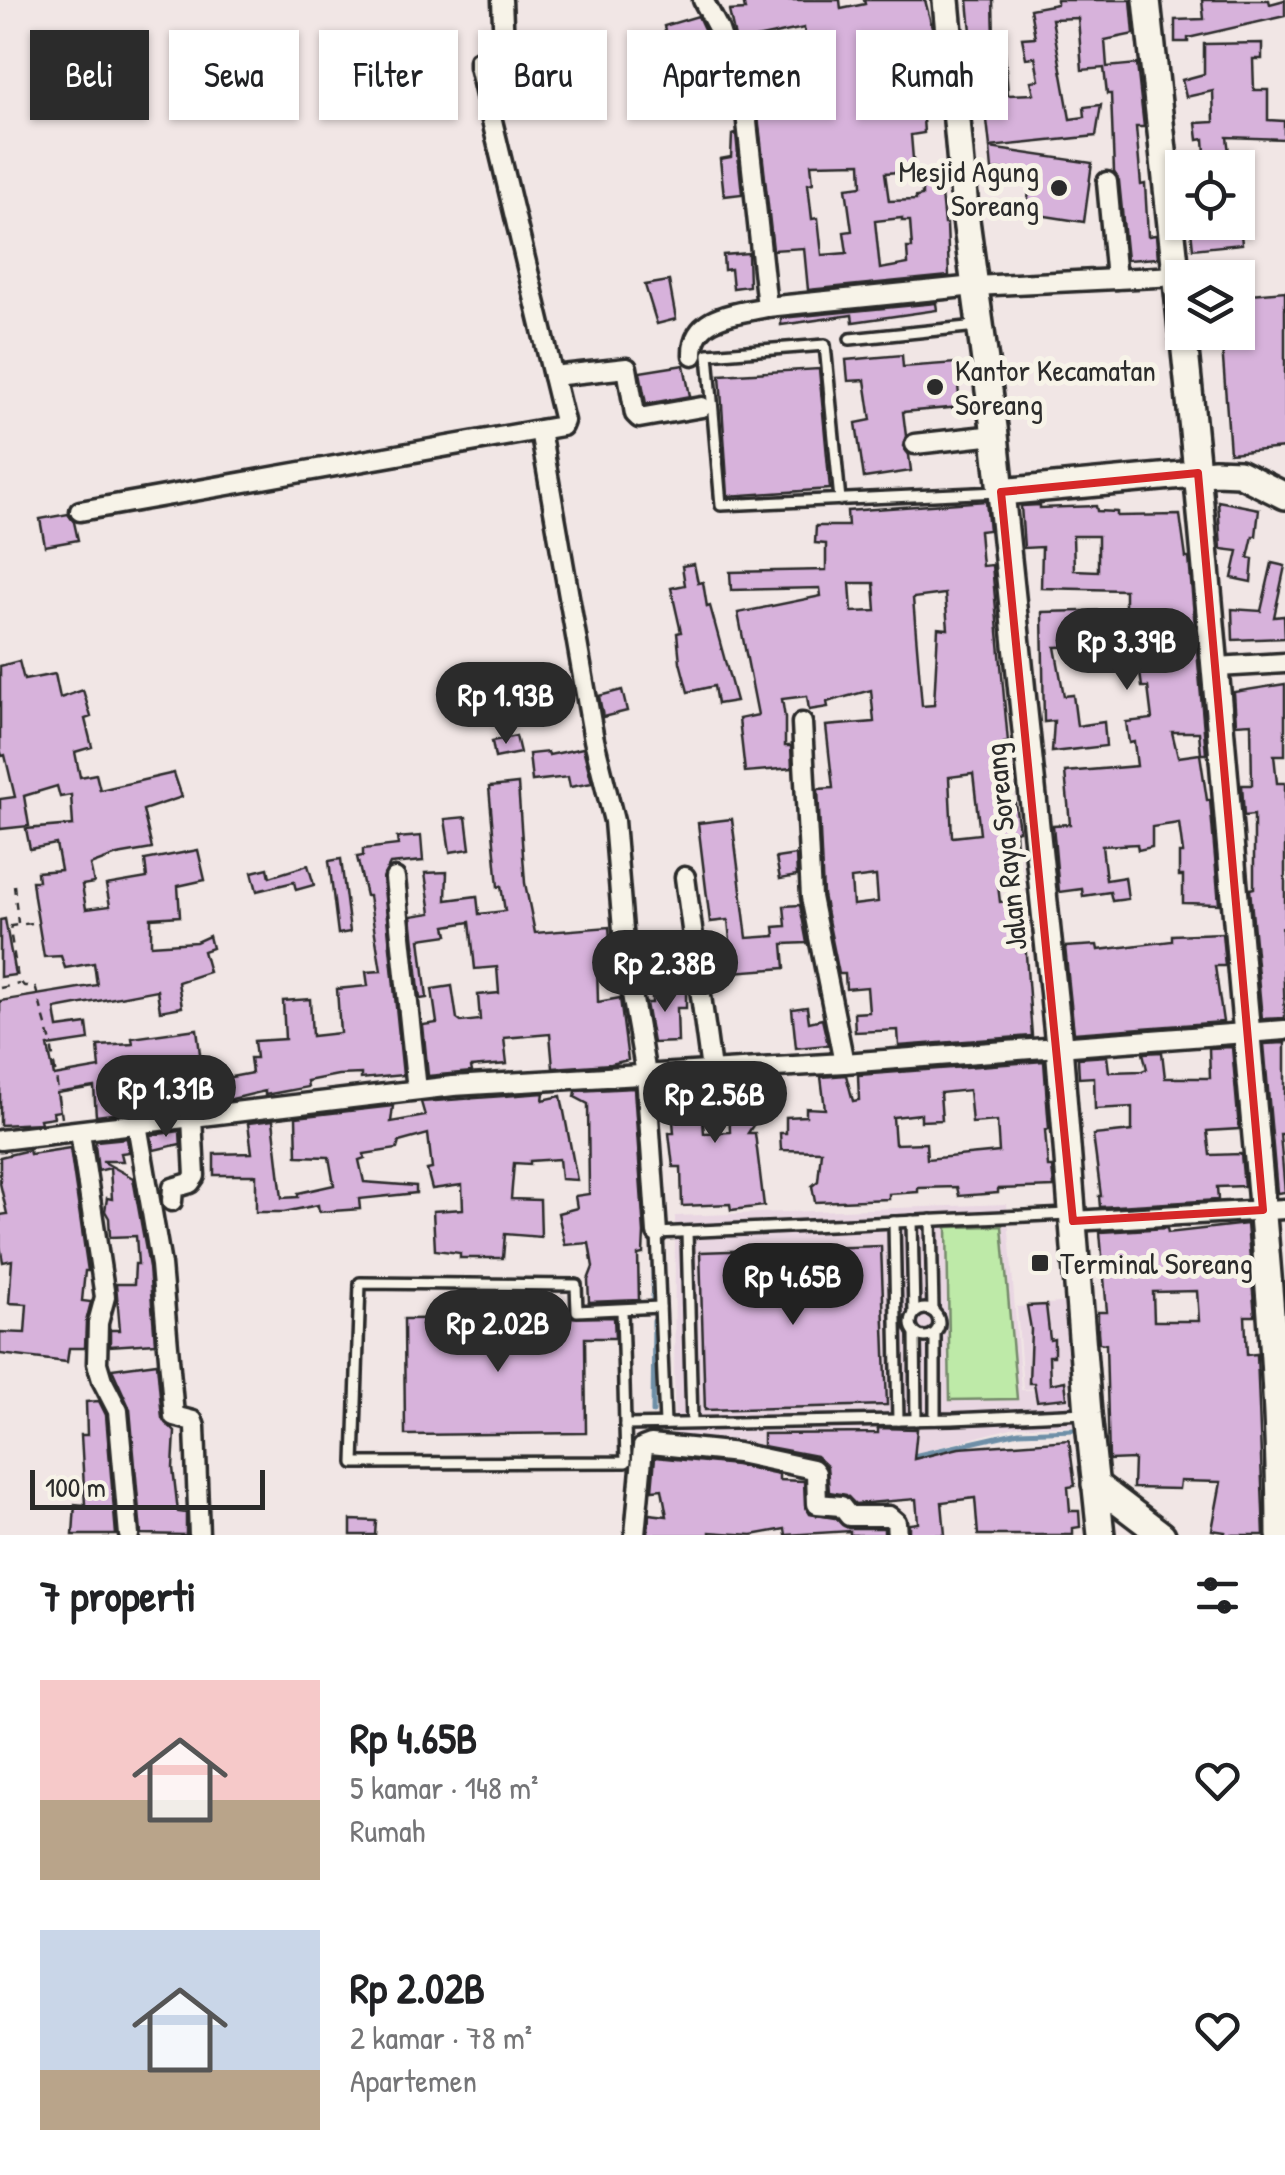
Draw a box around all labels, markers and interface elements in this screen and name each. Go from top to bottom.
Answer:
chip: Beli [30,30,149,120]
chip: Sewa [169,30,299,120]
chip: Filter [319,30,458,120]
chip: Baru [478,30,607,120]
chip: Apartemen [627,30,836,120]
chip: Rumah [856,30,1008,120]
map controls [1165,150,1255,350]
button: locate [1165,150,1255,240]
place label: Mesjid Agung Soreang [898,151,1039,225]
marker: Mesjid Agung Soreang [1048,177,1070,199]
button: layers [1165,260,1255,350]
place label: Kantor Kecamatan Soreang [955,350,1156,424]
marker: Kantor Kecamatan Soreang [924,376,946,398]
pin: Rp 3.39B [1024,608,1230,693]
text: Rp 3.39B [1077,619,1177,662]
pin: Rp 1.93B [403,662,609,747]
text: Rp 1.93B [458,673,554,716]
street label: Jalan Raya Soreang [974,742,1036,952]
pin: Rp 2.38B [562,930,768,1015]
text: Rp 2.38B [614,941,716,984]
pin: Rp 1.31B [63,1055,269,1140]
pin: Rp 2.56B [612,1061,818,1146]
text: Rp 1.31B [118,1066,214,1109]
text: Rp 2.56B [665,1072,765,1115]
pin: Rp 4.65B [690,1243,896,1328]
place label: Terminal Soreang [1060,1243,1253,1283]
marker: Terminal Soreang [1029,1252,1051,1274]
text: Rp 4.65B [745,1254,841,1297]
pin: Rp 2.02B [395,1290,601,1375]
text: Rp 2.02B [447,1301,549,1344]
scale bar [30,1465,265,1510]
text: 100 m [45,1468,106,1506]
text: 7 properti [40,1567,196,1624]
icon: filters [1190,1568,1245,1623]
text: Rp 4.65B [350,1709,477,1766]
icon: home [120,1720,240,1840]
icon: heart [1190,1753,1245,1808]
text: 5 kamar · 148 m² [350,1766,538,1809]
text: Rumah [350,1809,425,1852]
text: Rp 2.02B [350,1959,485,2016]
icon: home [120,1970,240,2090]
icon: heart [1190,2003,1245,2058]
text: 2 kamar · 78 m² [350,2016,532,2059]
text: Apartemen [350,2059,477,2102]

